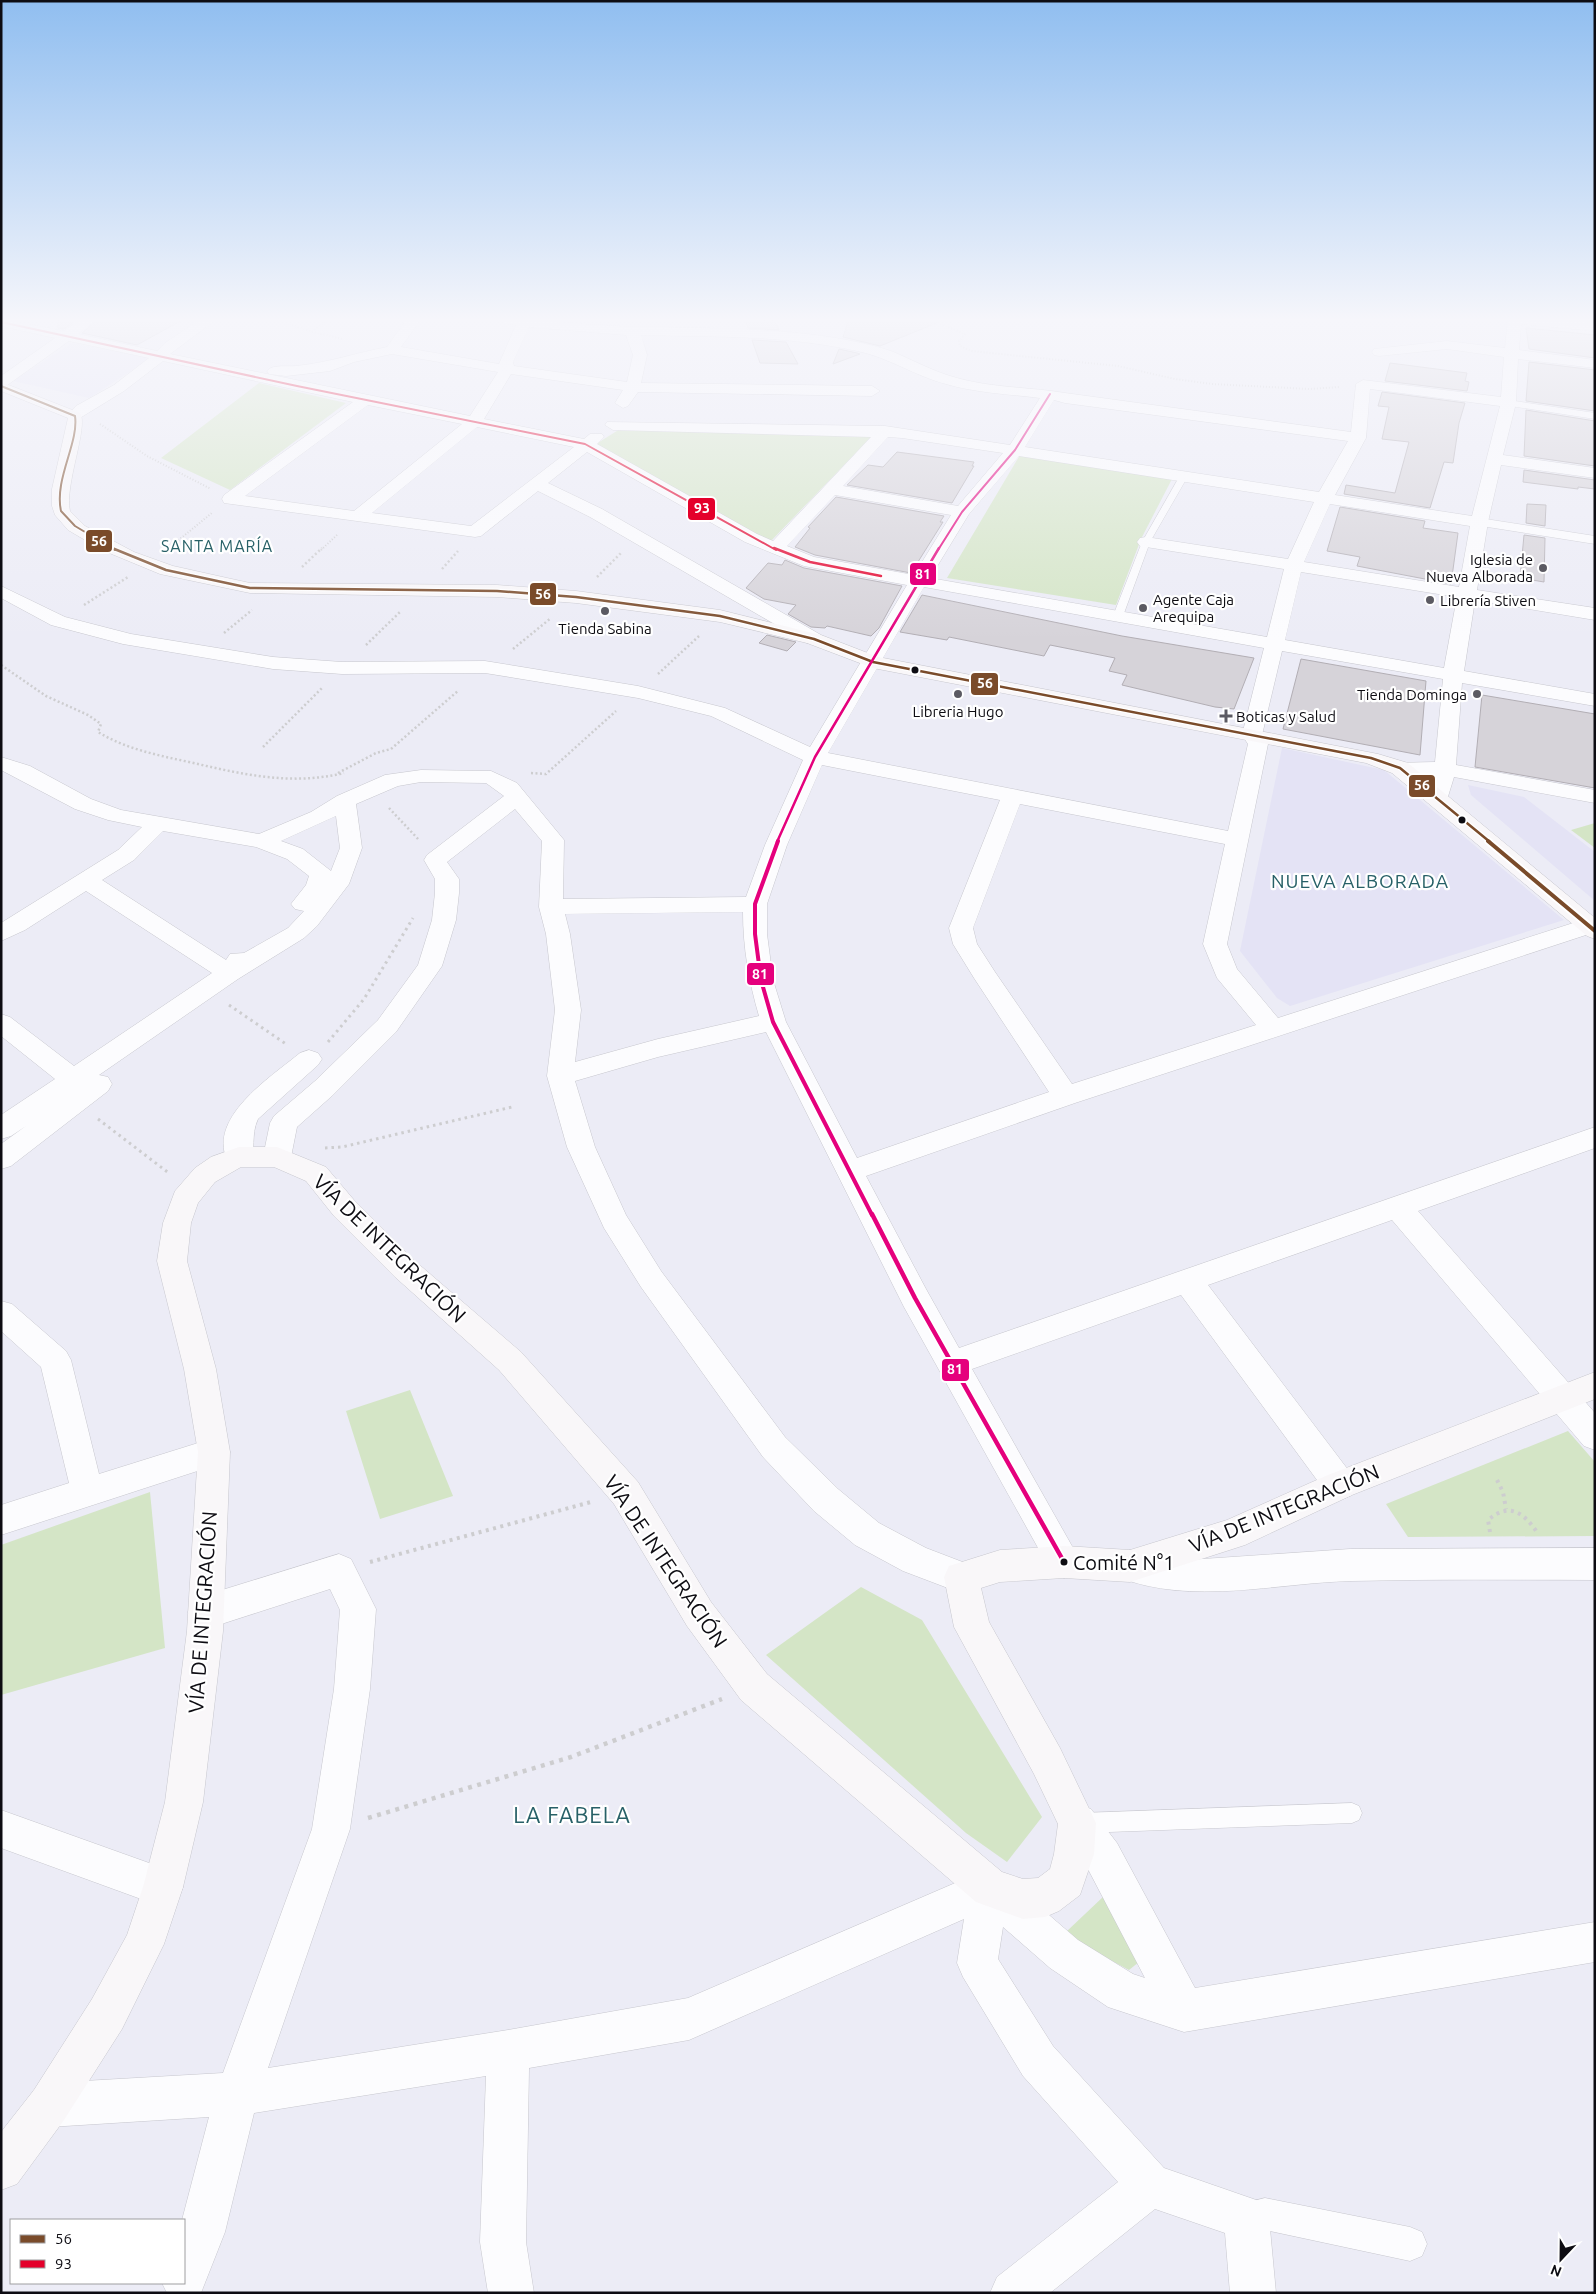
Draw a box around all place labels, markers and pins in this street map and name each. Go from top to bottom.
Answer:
place label: Iglesia de Nueva Alborada [1426,551,1533,585]
marker: Iglesia de Nueva Alborada [1537,562,1549,574]
place label: Agente Caja Arequipa [1153,591,1234,625]
place label: Librería Stiven [1440,592,1536,609]
marker: Librería Stiven [1424,594,1436,606]
marker: Agente Caja Arequipa [1137,602,1149,614]
marker: Tienda Sabina [599,605,611,617]
place label: Tienda Sabina [558,620,652,637]
unlabelled marker [910,665,920,675]
place label: Tienda Dominga [1357,686,1467,703]
marker: Libreria Hugo [952,688,964,700]
marker: Tienda Dominga [1471,688,1483,700]
place label: Libreria Hugo [913,703,1003,720]
place label: Boticas y Salud [1236,708,1336,725]
marker: Boticas y Salud [1220,710,1232,722]
unlabelled marker [1457,815,1467,825]
place label: Comité N°1 [1073,1551,1175,1574]
marker: Comité N°1 [1059,1557,1069,1567]

